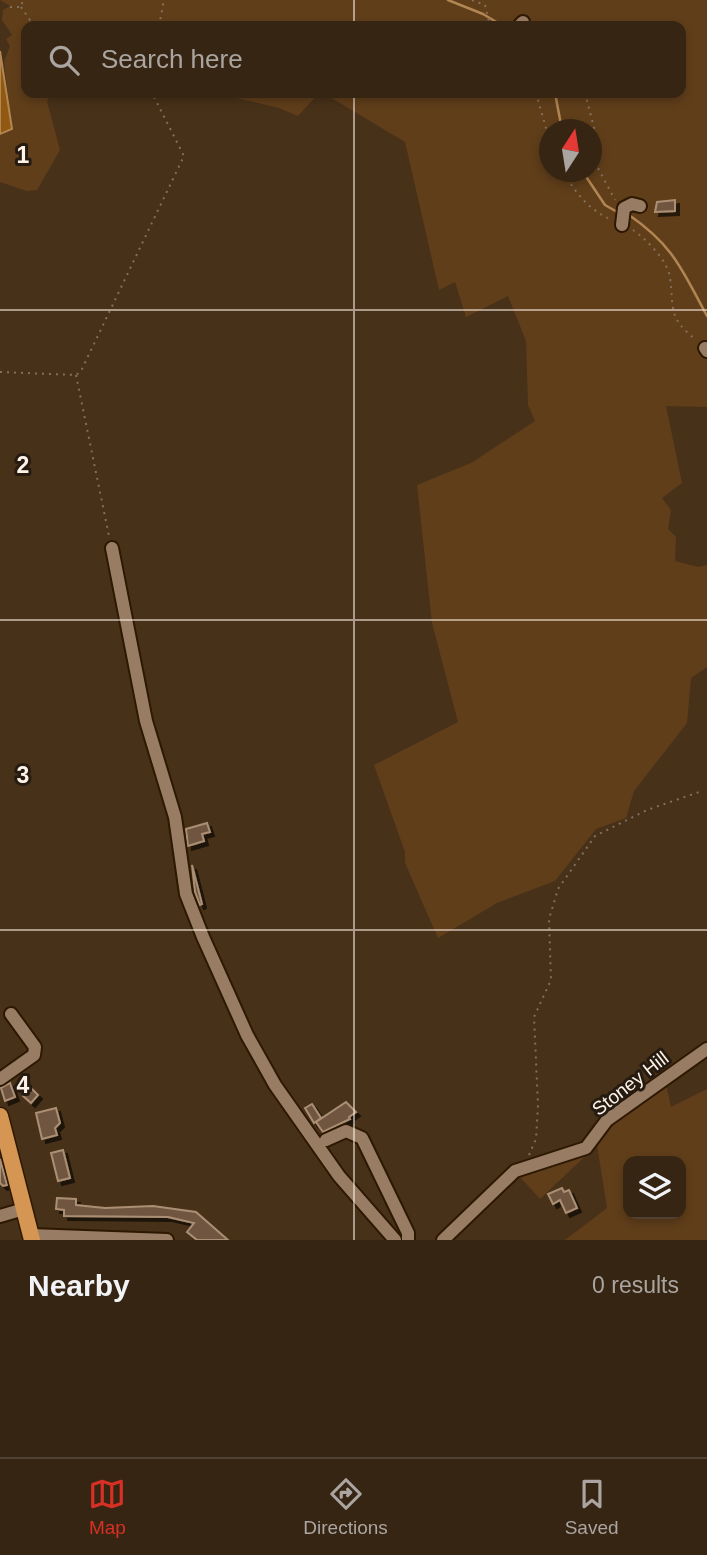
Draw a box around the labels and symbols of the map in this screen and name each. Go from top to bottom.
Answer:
north arrow [539,119,602,182]
text: 1 [17,142,30,168]
text: 2 [17,452,29,478]
text: 3 [17,762,29,788]
street label: Stoney Hill [588,1047,673,1120]
text: 4 [17,1072,30,1098]

